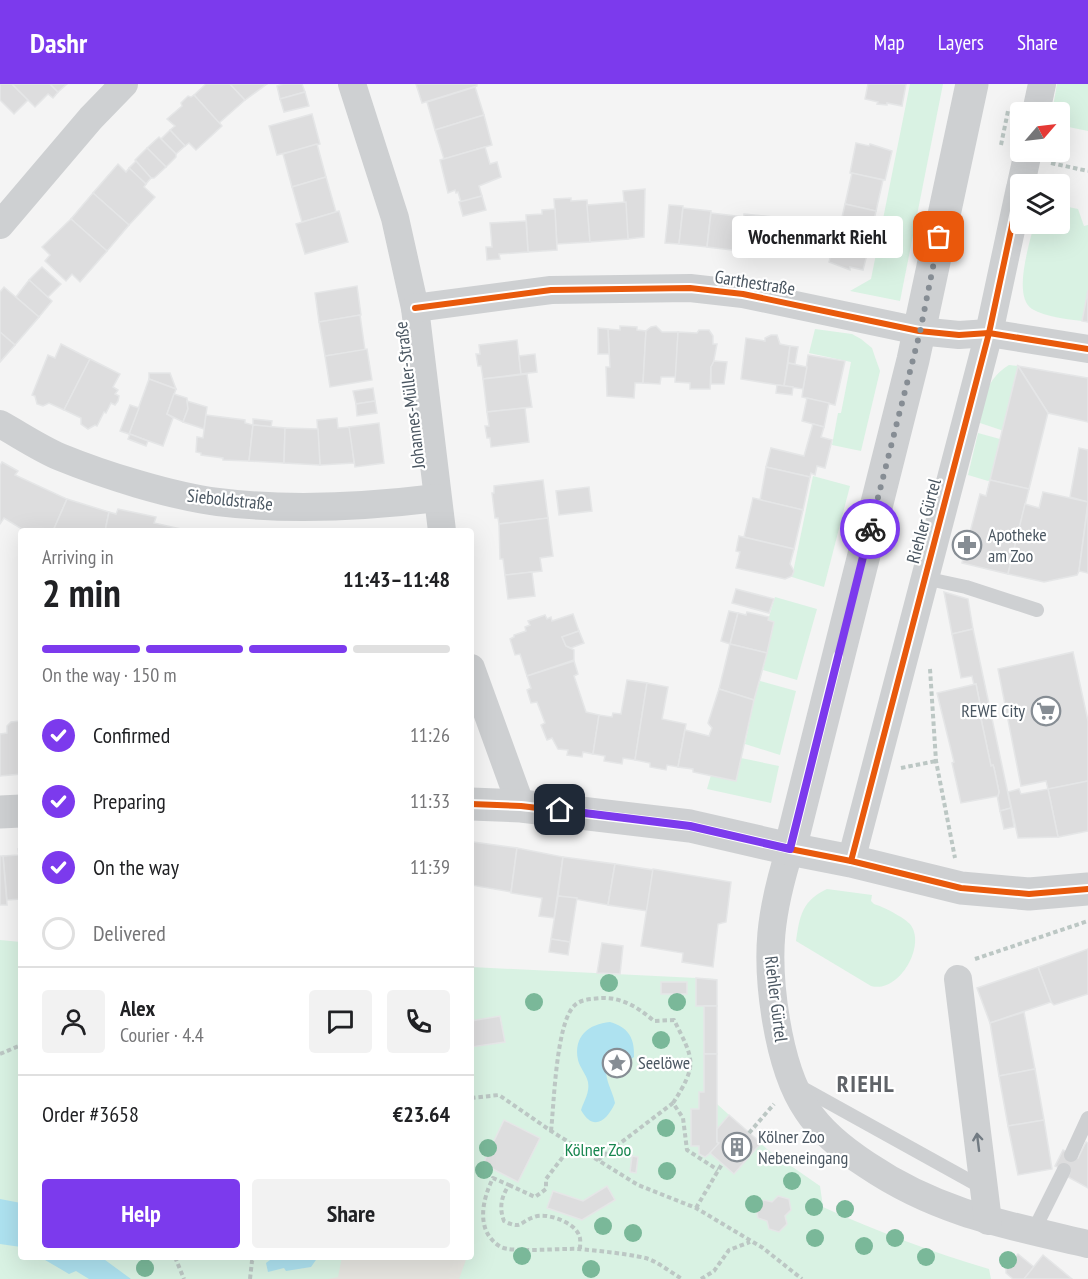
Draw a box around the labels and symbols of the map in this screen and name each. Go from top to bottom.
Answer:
north arrow [1010,102,1070,162]
pin [913,211,964,262]
callout: Wochenmarkt Riehl [732,216,903,258]
street label: Garthestraße [713,265,797,300]
street label: Johannes-Müller-Straße [389,320,430,471]
street label: Riehler Gürtel [901,475,946,566]
street label: Sieboldstraße [186,484,274,515]
courier [840,499,900,559]
place label: Apotheke am Zoo [988,523,1047,567]
pharmacy icon: Apotheke am Zoo [951,529,983,561]
supermarket icon: REWE City [1030,695,1062,727]
place label: REWE City [961,699,1025,722]
pin [534,784,585,835]
street label: Riehler Gürtel [760,954,793,1044]
place icon: Seelöwe [601,1047,633,1079]
place label: Seelöwe [638,1051,690,1074]
district label: RIEHL [837,1068,895,1099]
place label: Kölner Zoo Nebeneingang [758,1125,848,1169]
building icon: Kölner Zoo Nebeneingang [721,1131,753,1163]
one-way arrow [972,1133,983,1153]
park label: Kölner Zoo [565,1138,632,1161]

